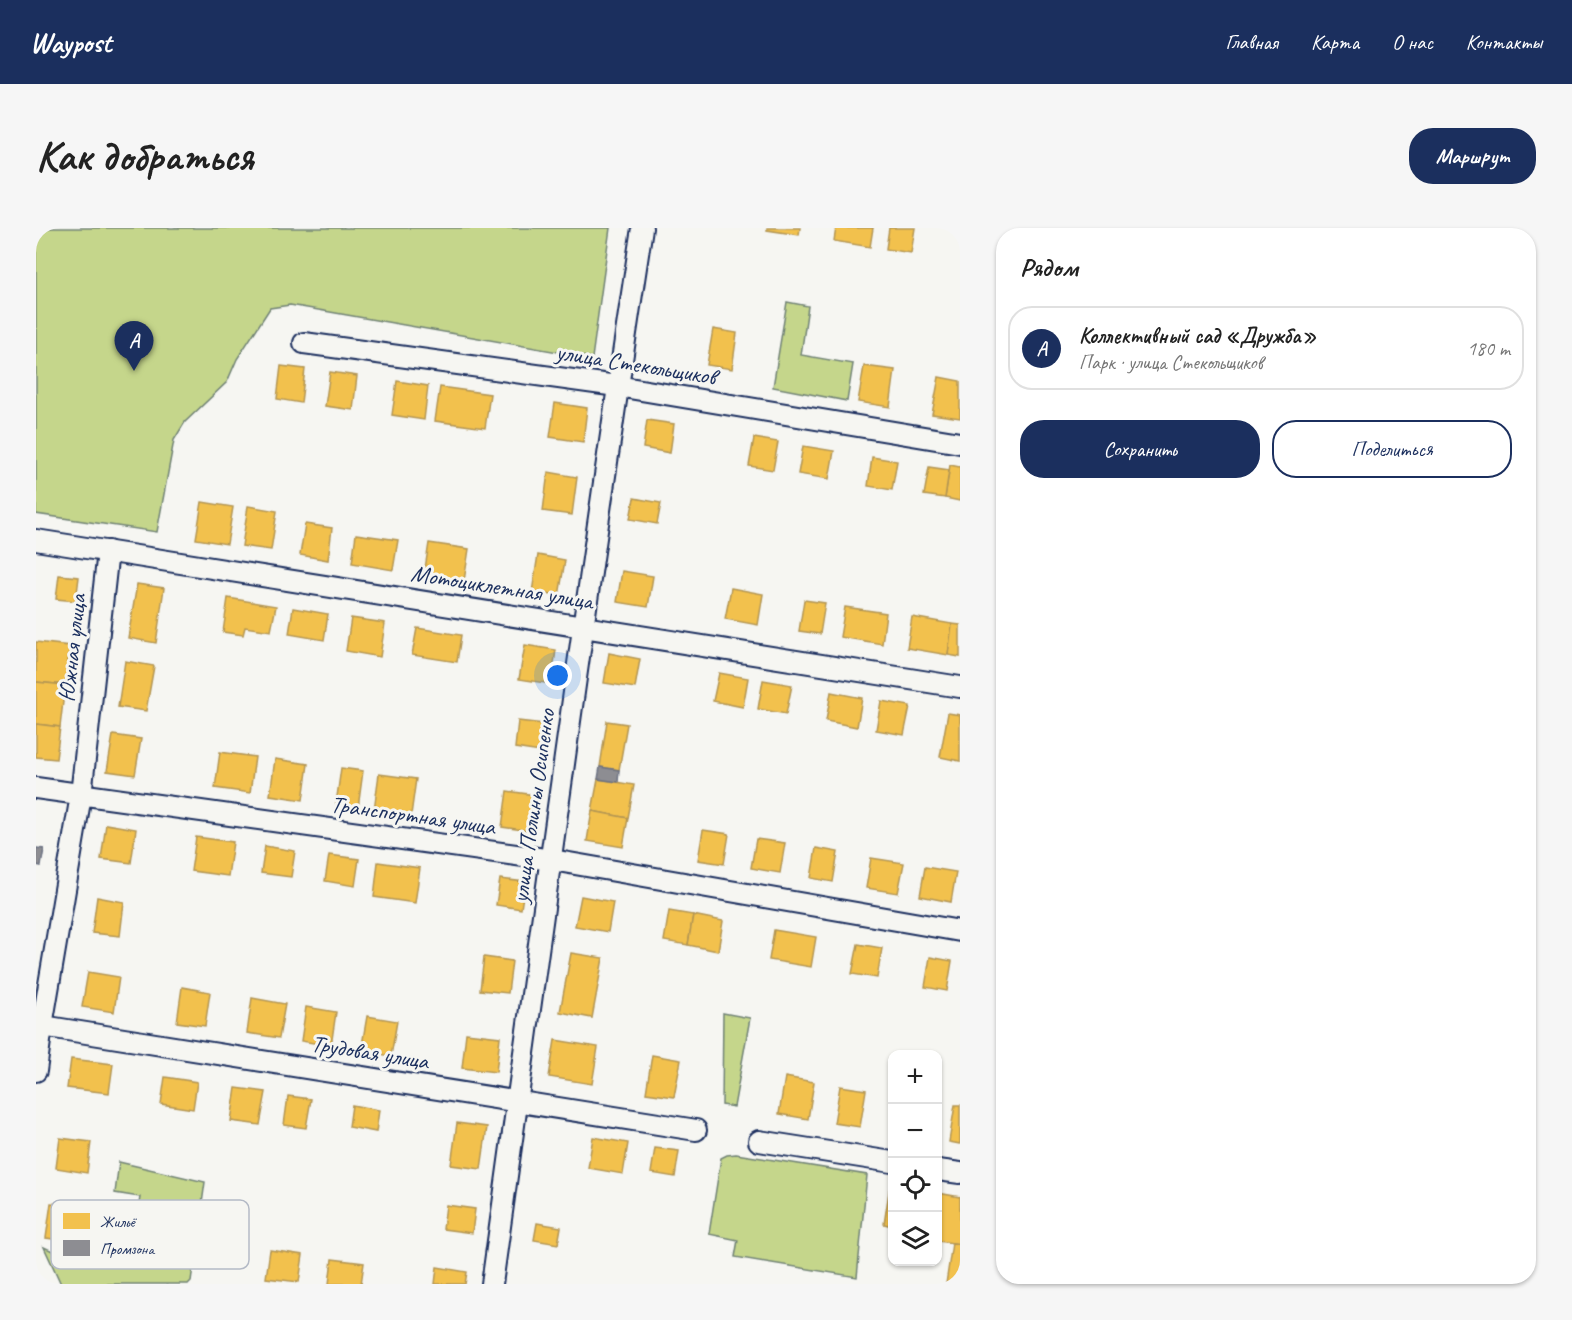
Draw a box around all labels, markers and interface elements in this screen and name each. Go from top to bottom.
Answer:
text: Waypost [30,25,111,60]
text: Главная [1225,29,1278,55]
text: Карта [1311,29,1359,55]
text: О нас [1392,29,1433,55]
text: Контакты [1466,29,1542,55]
button: Маршрут [1409,128,1536,184]
text: Как добраться [36,130,253,183]
text: Рядом [1020,251,1078,284]
pin: A [114,322,154,371]
text: Коллективный сад «Дружба» [1079,322,1316,350]
street label: улица Стекольщиков [552,336,723,392]
text: A [1036,336,1047,361]
text: 180 m [1467,336,1510,361]
text: Парк · улица Стекольщиков [1079,350,1263,375]
button: Сохранить [1020,420,1260,478]
button: Поделиться [1272,420,1512,478]
street label: Мотоциклетная улица [409,558,597,617]
street label: Южная улица [51,591,93,703]
your location [543,661,572,690]
street label: улица Полины Осипенко [504,706,562,907]
street label: Транспортная улица [329,789,499,842]
street label: Трудовая улица [309,1028,432,1076]
map controls [888,1050,942,1266]
button: + [888,1050,942,1104]
button: − [888,1104,942,1158]
button: locate [888,1158,942,1212]
legend [51,1200,249,1269]
text: Жильё [100,1212,138,1232]
button: layers [888,1212,942,1266]
text: Промзона [100,1239,155,1259]

